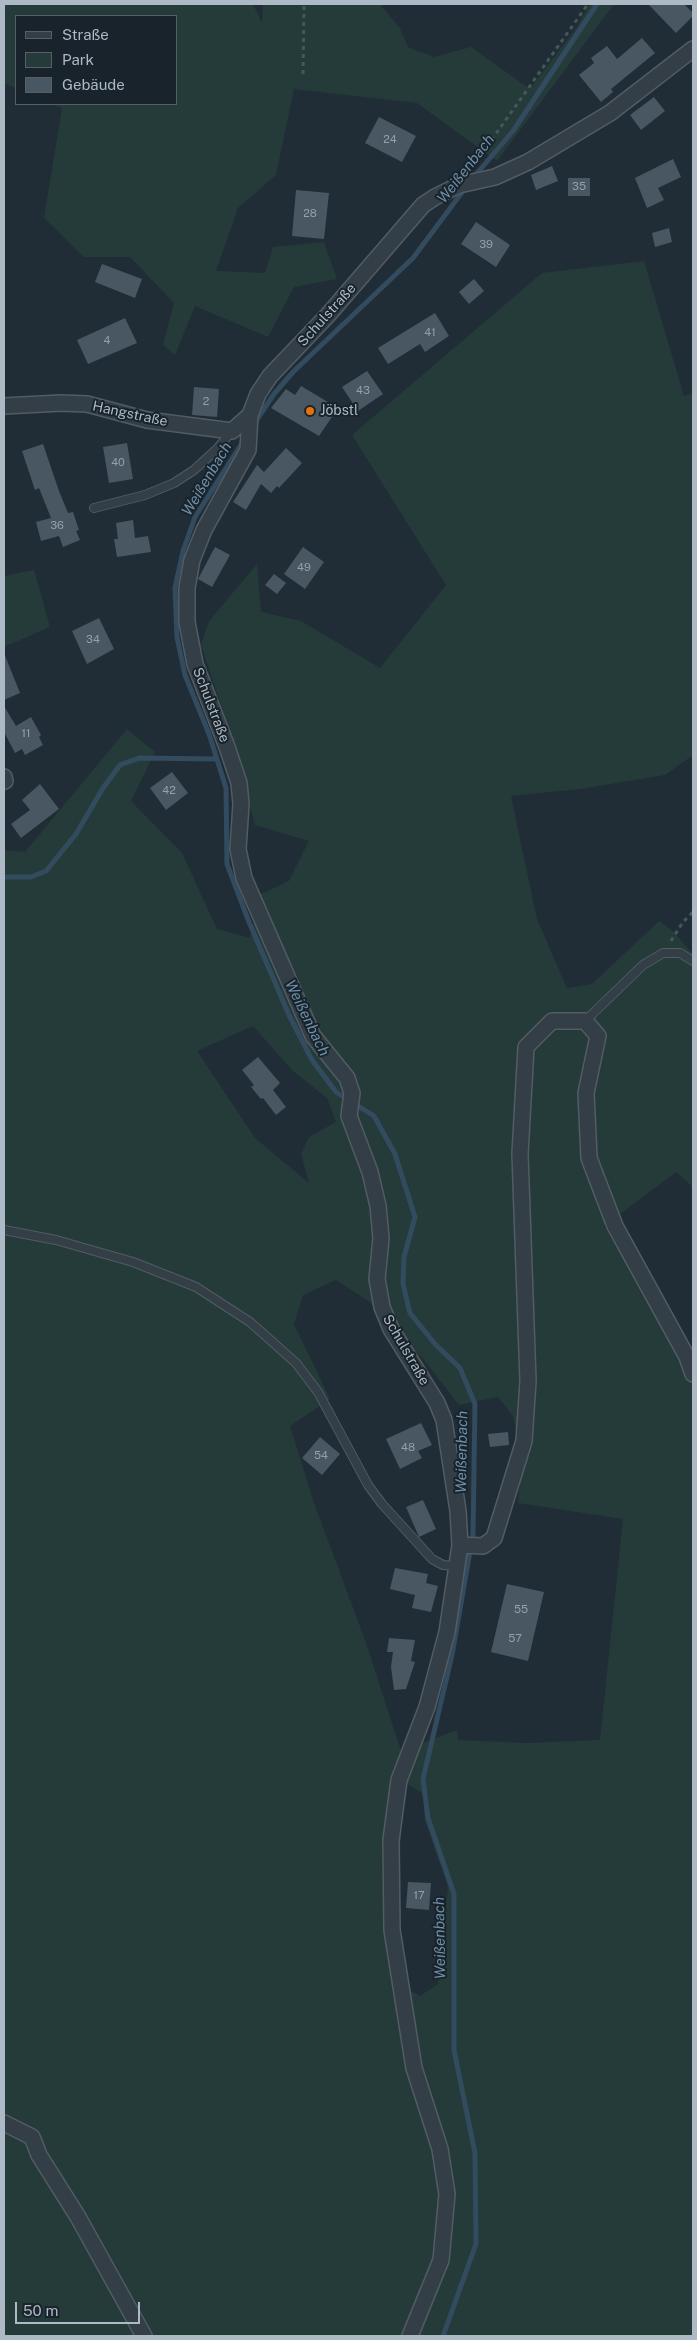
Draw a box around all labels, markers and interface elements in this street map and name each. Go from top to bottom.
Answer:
legend [15,15,178,105]
text: Straße [62,26,109,43]
text: Park [62,51,94,68]
text: Gebäude [62,76,125,93]
water label: Weißenbach [434,131,498,207]
house number: 24 [383,133,397,147]
house number: 35 [572,180,586,194]
house number: 28 [303,207,317,221]
house number: 39 [479,238,493,252]
street label: Schulstraße [294,280,360,350]
house number: 41 [424,326,436,340]
house number: 4 [104,334,110,348]
house number: 43 [356,384,370,398]
house number: 2 [203,395,209,409]
street label: Hangstraße [91,398,169,430]
place label: Jöbstl [320,403,358,419]
marker: Jöbstl [304,405,316,417]
water label: Weißenbach [178,439,236,519]
house number: 40 [111,456,125,470]
house number: 36 [50,519,64,533]
house number: 49 [297,561,311,575]
house number: 34 [86,633,100,647]
street label: Schulstraße [189,665,233,745]
house number: 11 [22,727,30,741]
house number: 42 [162,784,176,798]
water label: Weißenbach [281,977,333,1059]
street label: Schulstraße [379,1312,433,1388]
water label: Weißenbach [452,1411,472,1493]
house number: 48 [401,1441,415,1455]
house number: 54 [314,1449,328,1463]
house number: 55 [514,1603,528,1617]
house number: 57 [508,1632,522,1646]
house number: 17 [413,1889,425,1903]
water label: Weißenbach [430,1897,450,1979]
scale bar [18,2292,142,2324]
text: 50 m [23,2302,58,2319]

